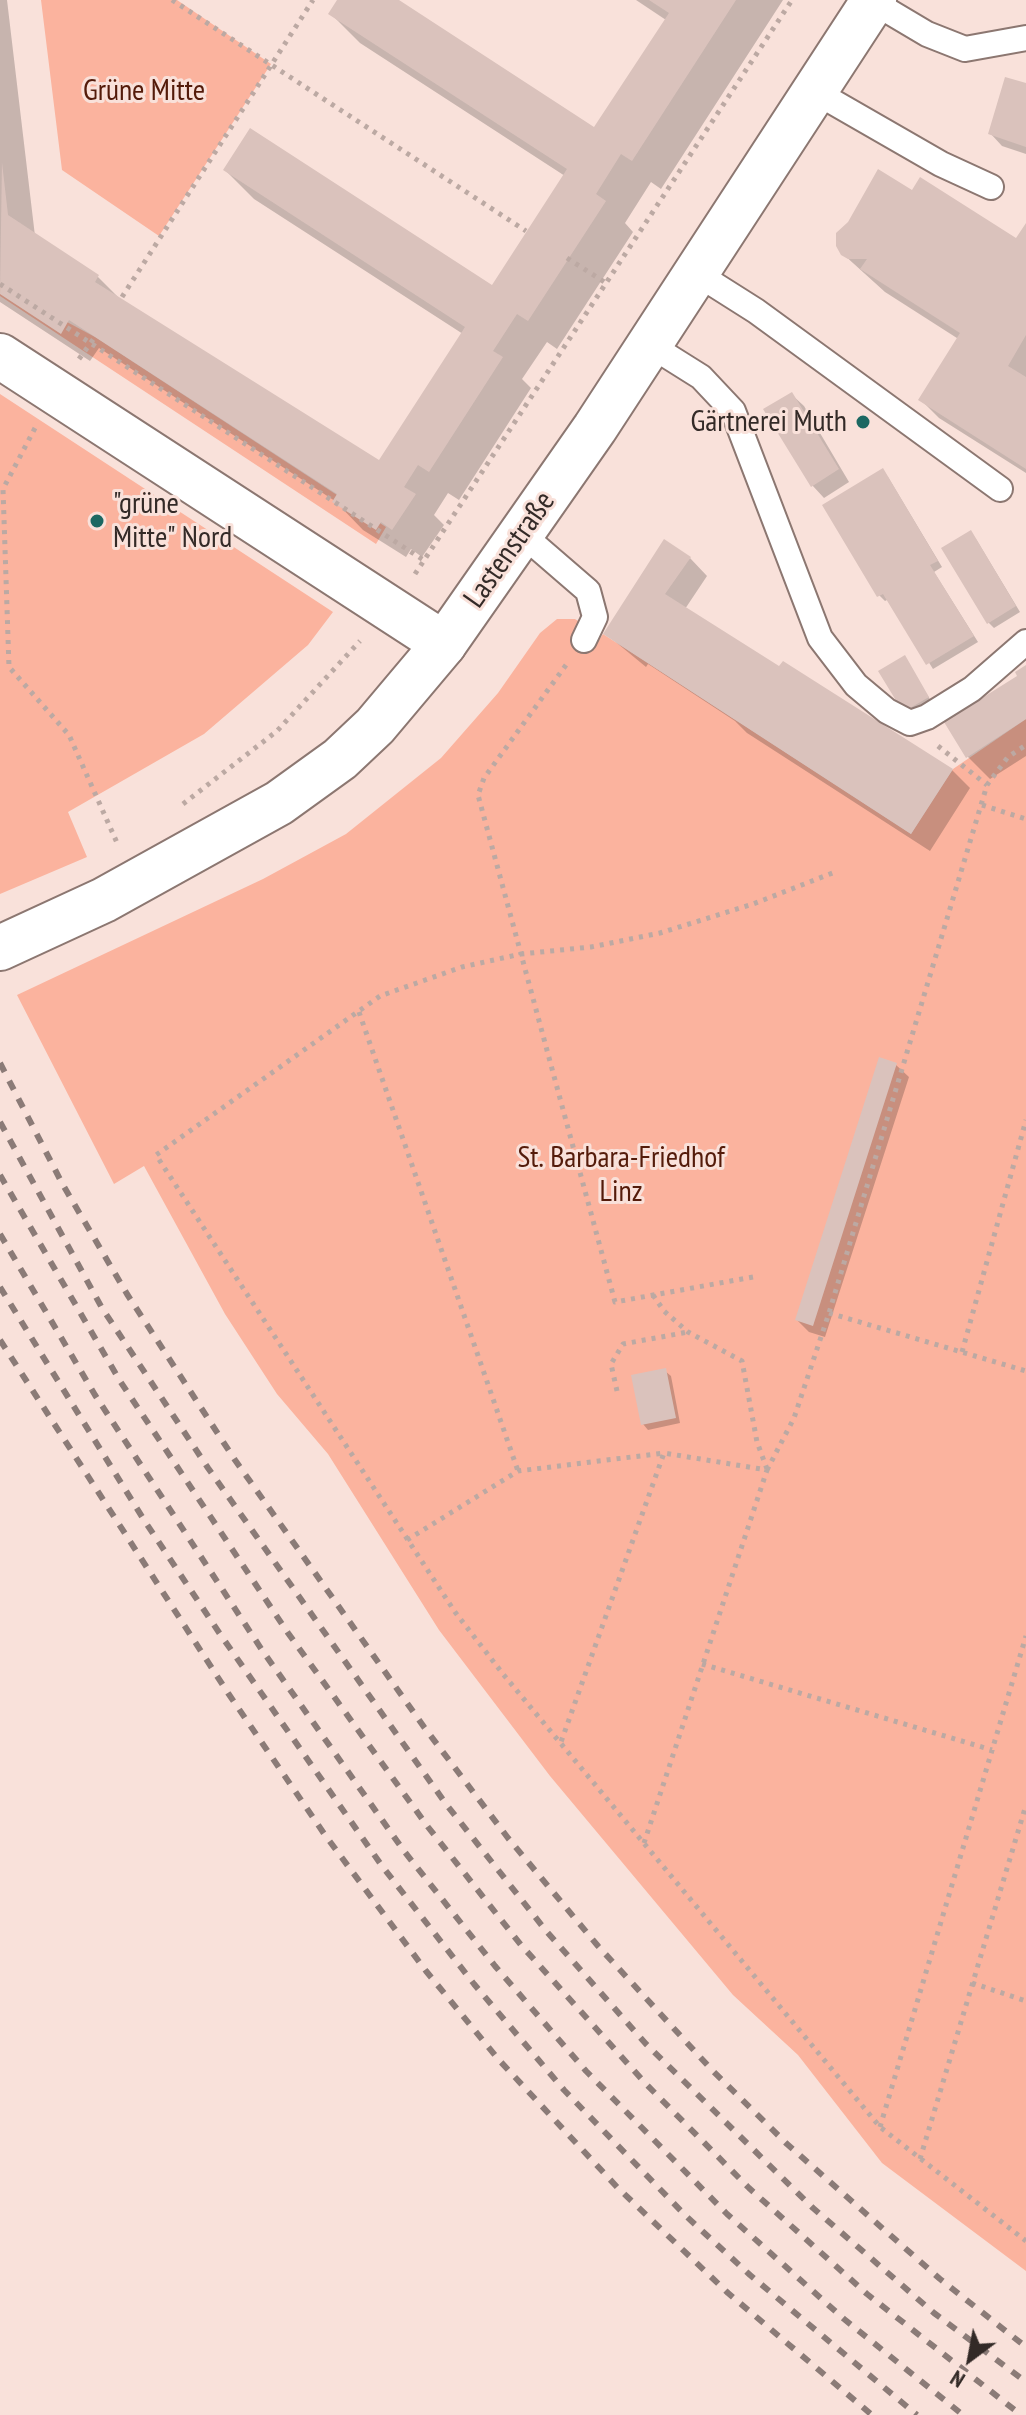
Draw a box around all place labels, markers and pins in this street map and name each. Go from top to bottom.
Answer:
place label: Gärtnerei Muth [690,404,847,440]
marker: Gärtnerei Muth [854,413,872,431]
place label: "grüne Mitte" Nord [113,486,232,556]
marker: "grüne Mitte" Nord [88,512,106,530]

